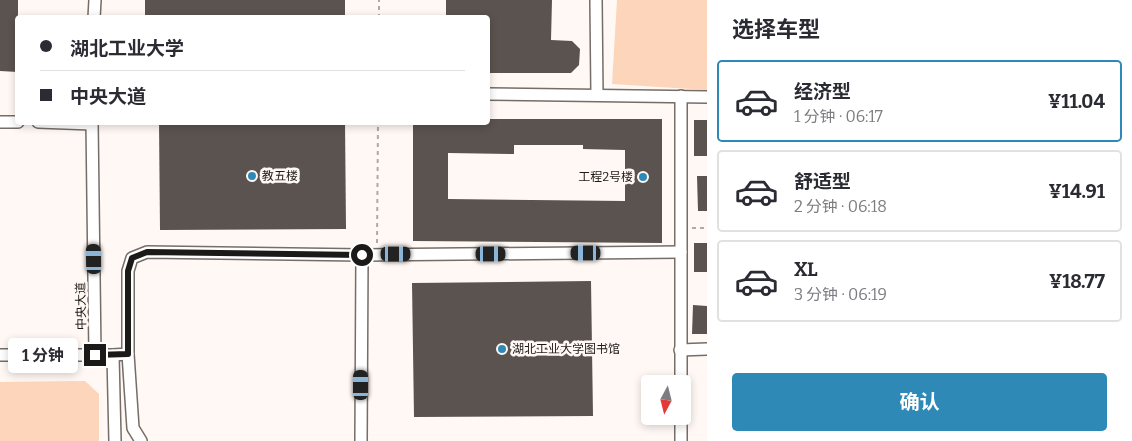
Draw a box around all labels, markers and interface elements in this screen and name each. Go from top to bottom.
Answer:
text: 选择车型 [732,16,820,43]
text: 湖北工业大学 [70,37,184,60]
icon: car [734,79,779,124]
text: 经济型 [794,80,851,103]
text: 中央大道 [70,85,146,108]
text: ¥11.04 [1048,90,1105,113]
text: 1 分钟 · 06:17 [794,107,883,126]
place label: 教五楼 [262,169,298,183]
icon: car [734,169,779,214]
marker: 教五楼 [246,170,258,182]
place label: 工程2号楼 [578,170,633,184]
text: 舒适型 [794,170,851,193]
marker: 工程2号楼 [637,171,649,183]
text: ¥14.91 [1049,180,1105,203]
text: 2 分钟 · 06:18 [794,197,887,216]
car [86,244,101,274]
route start [351,244,373,266]
car [571,246,601,261]
car [381,247,411,262]
car [476,247,506,262]
text: XL [794,258,818,281]
icon: car [734,259,779,304]
text: ¥18.77 [1049,270,1105,293]
street label: 中央大道 [74,282,88,330]
text: 3 分钟 · 06:19 [794,285,887,304]
callout: 1 分钟 [8,338,78,372]
place label: 湖北工业大学图书馆 [512,342,620,356]
marker: 湖北工业大学图书馆 [496,343,508,355]
route end [84,344,106,366]
text: 1 分钟 [22,346,64,365]
car [353,370,368,400]
button: 确认 [732,373,1107,431]
north arrow [641,375,691,425]
map controls [641,375,691,425]

